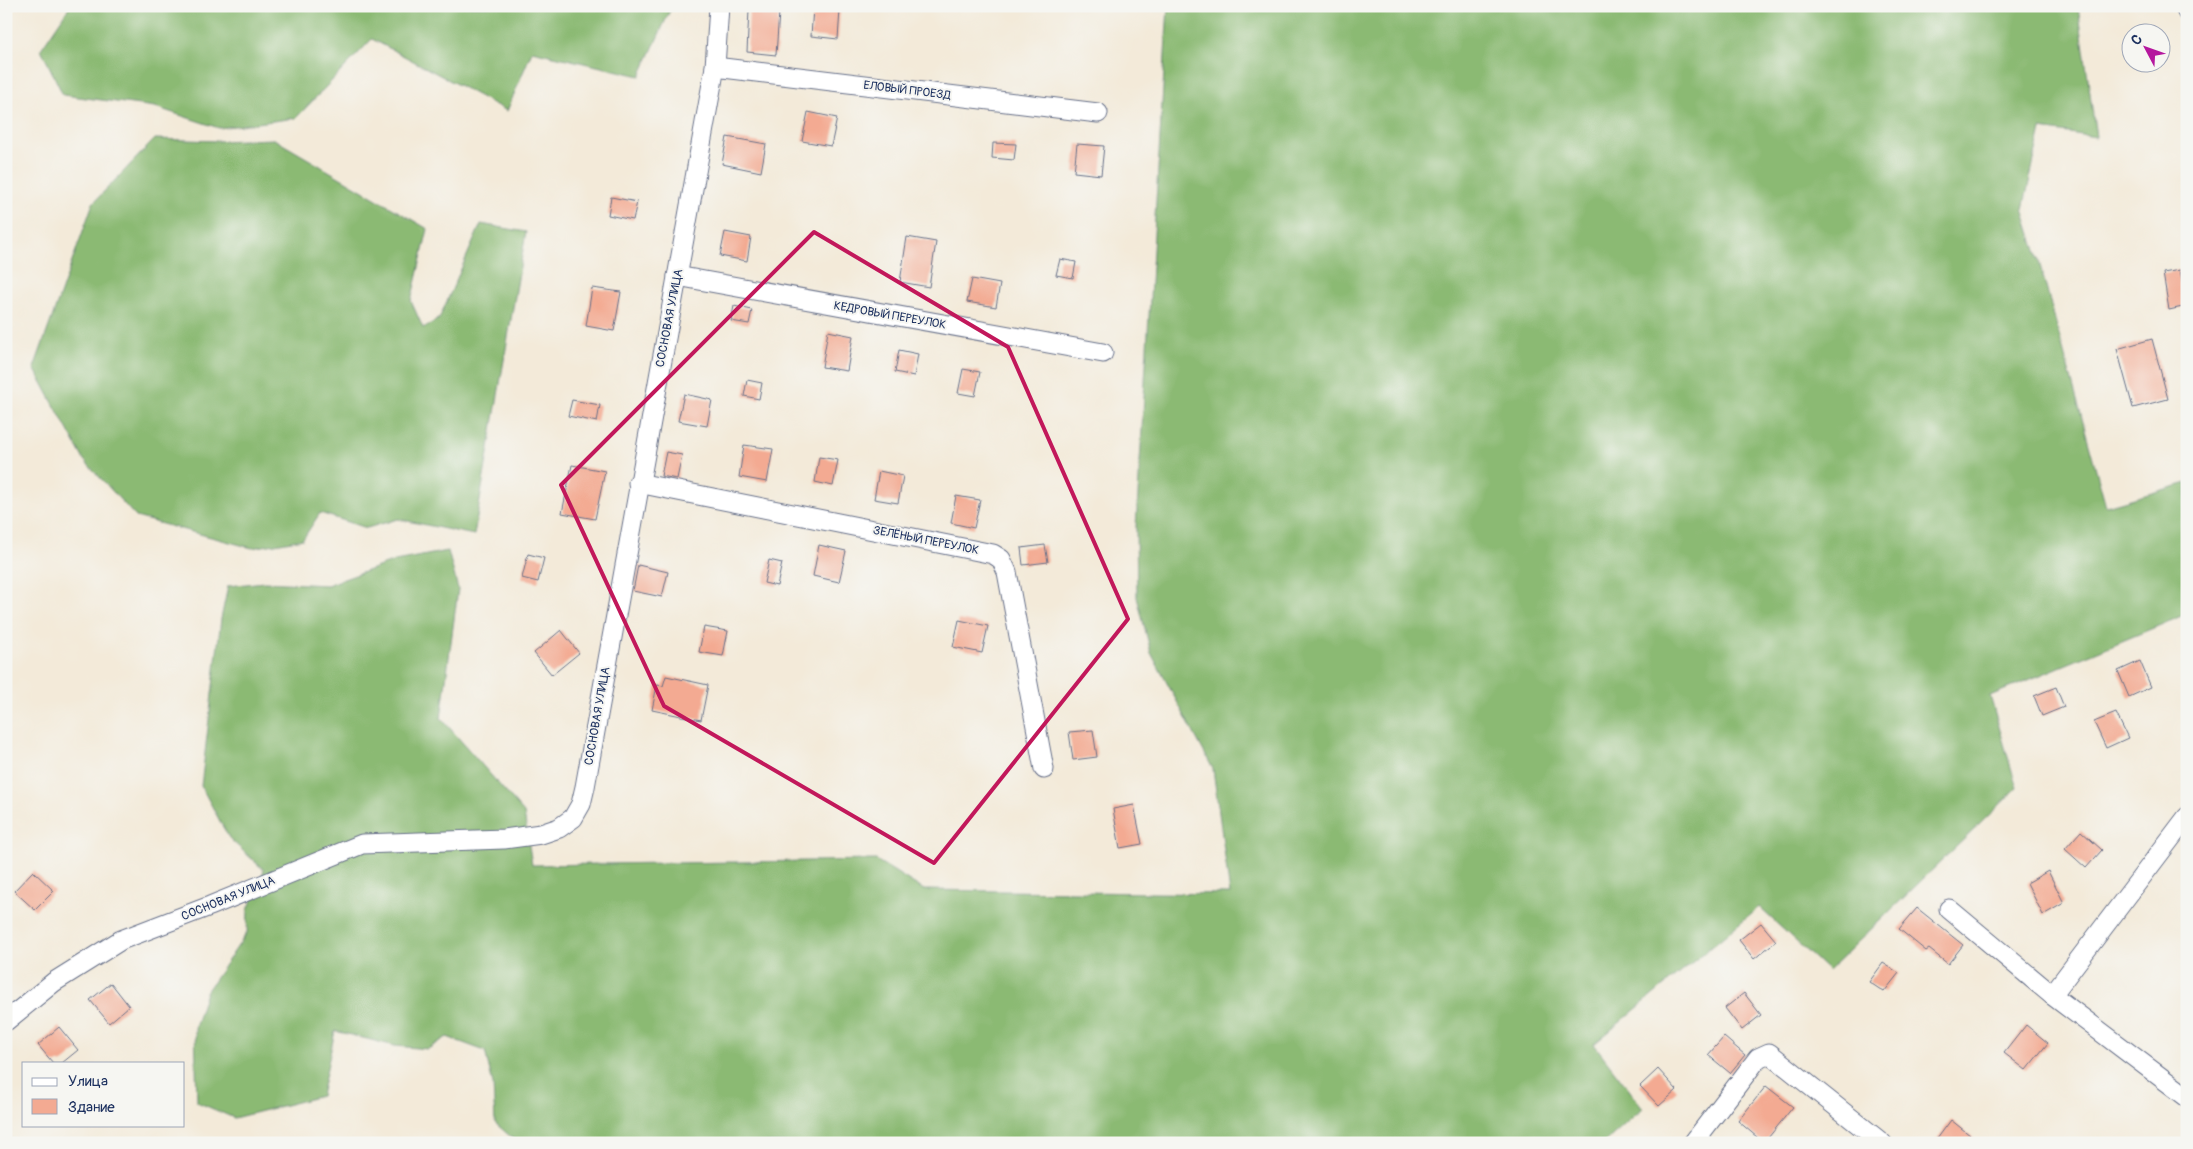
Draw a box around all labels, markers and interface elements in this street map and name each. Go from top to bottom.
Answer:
north arrow [2120,22,2170,72]
text: С [2127,31,2146,49]
street label: ЕЛОВЫЙ ПРОЕЗД [862,78,952,103]
street label: СОСНОВАЯ УЛИЦА [653,268,686,368]
street label: КЕДРОВЫЙ ПЕРЕУЛОК [833,298,947,333]
street label: ЗЕЛЁНЫЙ ПЕРЕУЛОК [872,522,980,558]
street label: СОСНОВАЯ УЛИЦА [581,665,614,766]
street label: СОСНОВАЯ УЛИЦА [179,873,277,924]
legend [22,1062,185,1126]
text: Улица [68,1072,108,1091]
text: Здание [68,1098,115,1117]

